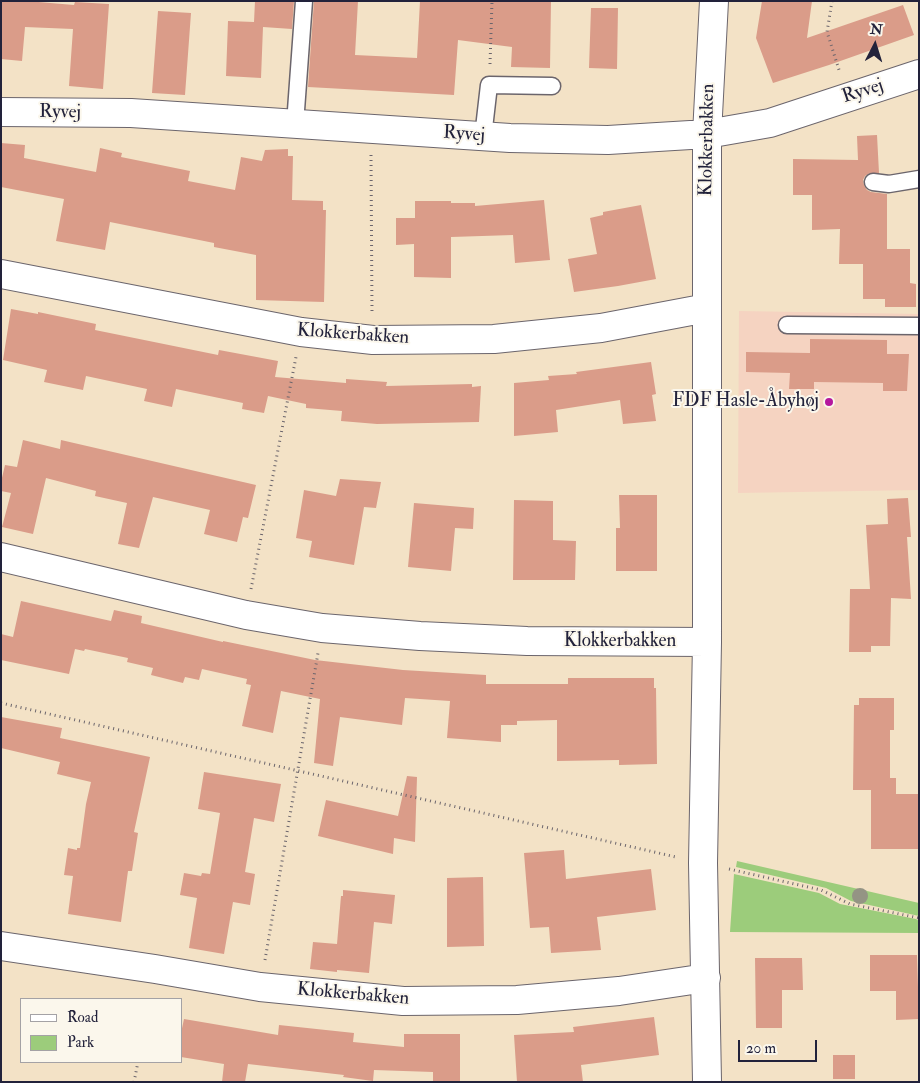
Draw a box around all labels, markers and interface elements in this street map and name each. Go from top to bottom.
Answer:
north arrow [850,20,900,70]
text: N [869,21,883,39]
street label: Ryvej [840,75,886,109]
street label: Klokkerbakken [696,83,720,197]
street label: Ryvej [39,101,81,125]
street label: Ryvej [442,122,486,148]
street label: Klokkerbakken [296,320,410,350]
place label: FDF Hasle-Åbyhøj [672,391,819,413]
marker: FDF Hasle-Åbyhøj [823,396,835,408]
street label: Klokkerbakken [564,631,676,653]
street label: Klokkerbakken [296,979,410,1011]
legend [20,998,182,1063]
text: Road [67,1008,98,1027]
scale bar [740,1030,819,1062]
text: Park [67,1033,94,1052]
text: 20 m [746,1039,776,1058]

